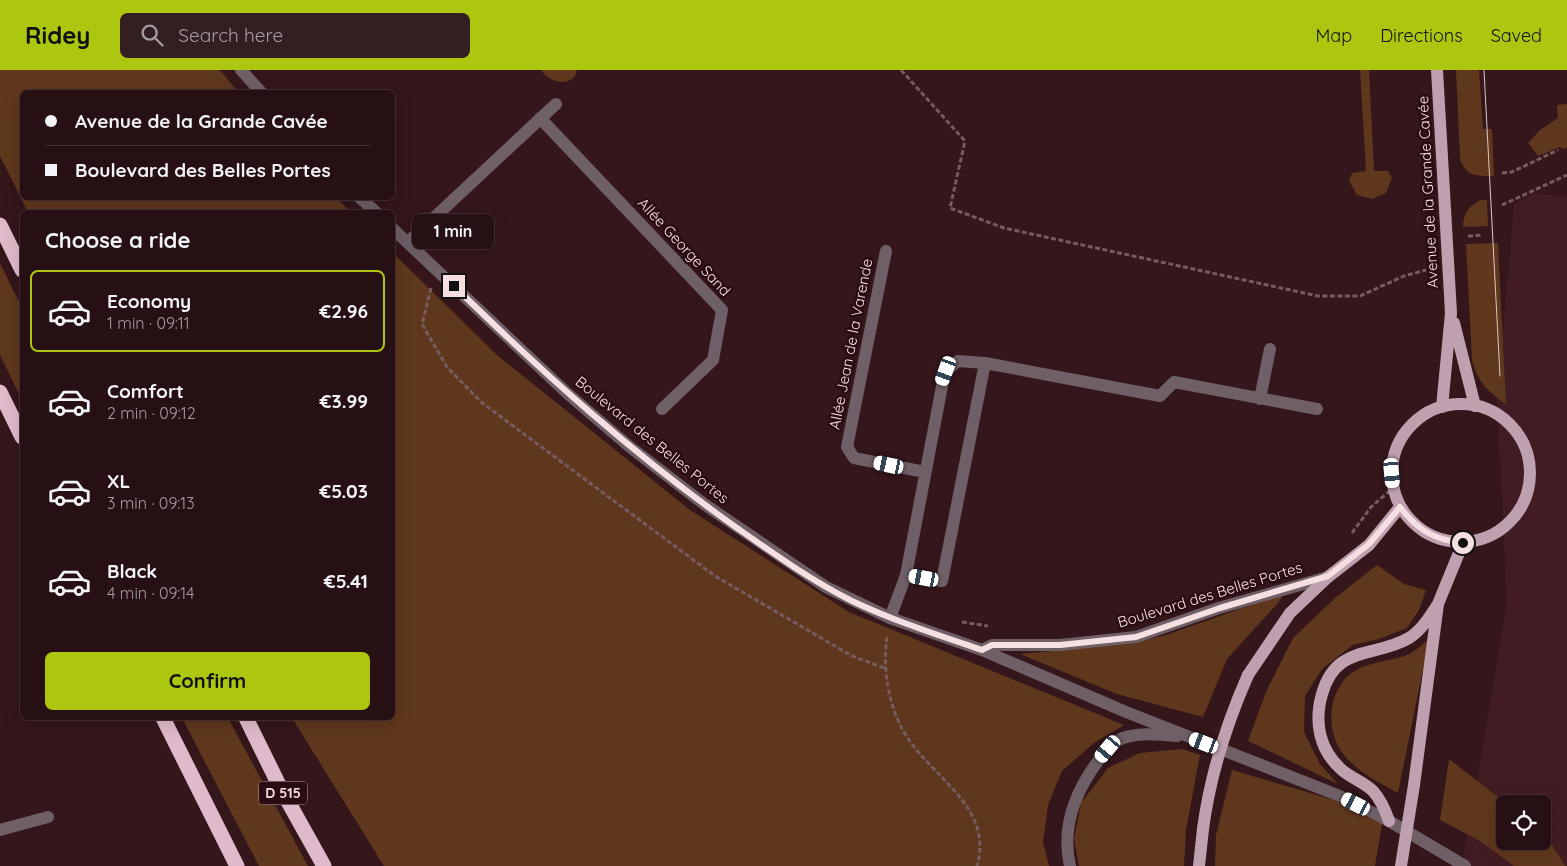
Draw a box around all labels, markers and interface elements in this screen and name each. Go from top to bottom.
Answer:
search box [120,13,470,58]
text: Ridey [25,20,90,50]
icon: search [138,21,166,49]
text: Search here [178,23,283,47]
text: Map [1315,24,1352,47]
text: Directions [1380,24,1463,47]
text: Saved [1491,24,1542,47]
street label: Avenue de la Grande Cavée [1413,95,1442,289]
text: Avenue de la Grande Cavée [75,109,328,133]
text: Boulevard des Belles Portes [75,158,331,182]
street label: Allée George Sand [634,193,735,300]
callout: 1 min [413,214,495,248]
text: 1 min [434,221,472,241]
text: Choose a ride [45,226,190,254]
street label: Allée Jean de la Varende [825,257,876,431]
route end [443,275,465,297]
icon: car [47,289,92,334]
text: Economy [107,289,191,313]
text: €2.96 [319,299,368,323]
text: 1 min · 09:11 [107,313,190,333]
car [933,354,958,388]
street label: Boulevard des Belles Portes [572,372,733,507]
icon: car [47,379,92,424]
text: Comfort [107,379,184,403]
text: €3.99 [320,389,368,413]
text: 2 min · 09:12 [107,403,196,423]
car [872,455,905,475]
car [1383,457,1400,489]
icon: car [47,469,92,514]
text: XL [107,469,130,493]
text: €5.03 [319,479,368,503]
text: 3 min · 09:13 [107,493,195,513]
route start [1452,532,1474,554]
street label: Boulevard des Belles Portes [1115,557,1304,632]
icon: car [47,559,92,604]
text: Black [107,559,157,583]
car [907,568,940,588]
text: €5.41 [324,569,368,593]
text: 4 min · 09:14 [107,583,194,603]
button: Confirm [45,652,370,710]
car [1187,731,1220,755]
car [1092,733,1123,765]
road number: D 515 [259,781,307,804]
car [1339,791,1372,817]
map controls [1496,795,1551,850]
button: locate [1496,795,1551,850]

